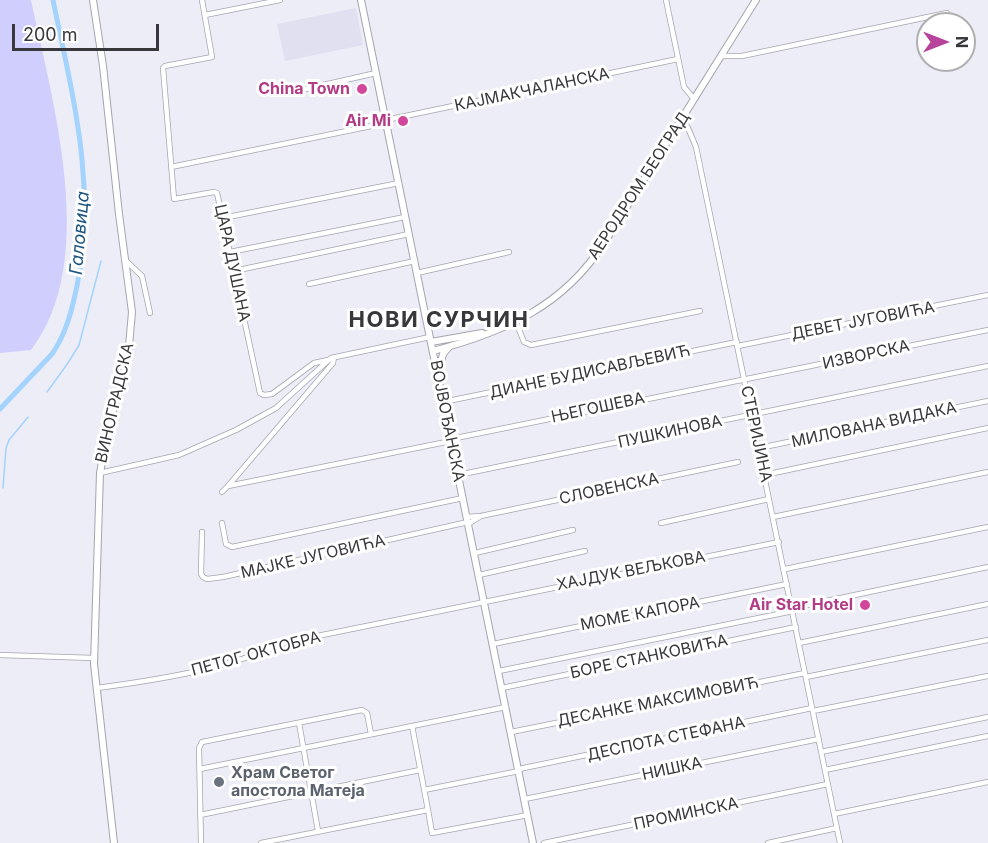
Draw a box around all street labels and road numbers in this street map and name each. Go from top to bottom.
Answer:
street label: КАЈМАКЧАЛАНСКА [453,64,611,116]
street label: АЕРОДРОМ БЕОГРАД [584,109,694,263]
street label: ЦАРА ДУШАНА [210,203,254,323]
street label: ДЕВЕТ ЈУГОВИЋА [790,298,936,344]
street label: ИЗВОРСКА [821,336,911,374]
street label: ВИНОГРАДСКА [92,341,138,465]
street label: ДИАНЕ БУДИСАВЉЕВИЋ [488,341,692,403]
street label: ВОЈВОЂАНСКА [426,359,468,483]
street label: СТЕРИЈИНА [736,384,776,484]
street label: ЊЕГОШЕВА [550,389,646,427]
street label: МИЛОВАНА ВИДАКА [790,398,958,452]
street label: ПУШКИНОВА [616,412,724,452]
street label: СЛОВЕНСКА [557,469,661,509]
street label: МАЈКЕ ЈУГОВИЋА [239,531,387,583]
street label: ХАЈДУК ВЕЉКОВА [555,547,707,595]
street label: МОМЕ КАПОРА [579,593,701,635]
street label: ПЕТОГ ОКТОБРА [189,628,323,680]
street label: БОРЕ СТАНКОВИЋА [568,631,730,683]
street label: ДЕСАНКЕ МАКСИМОВИЋ [556,673,760,731]
street label: ДЕСПОТА СТЕФАНА [585,713,747,765]
street label: НИШКА [640,753,704,785]
street label: ПРОМИНСКА [632,794,740,834]

